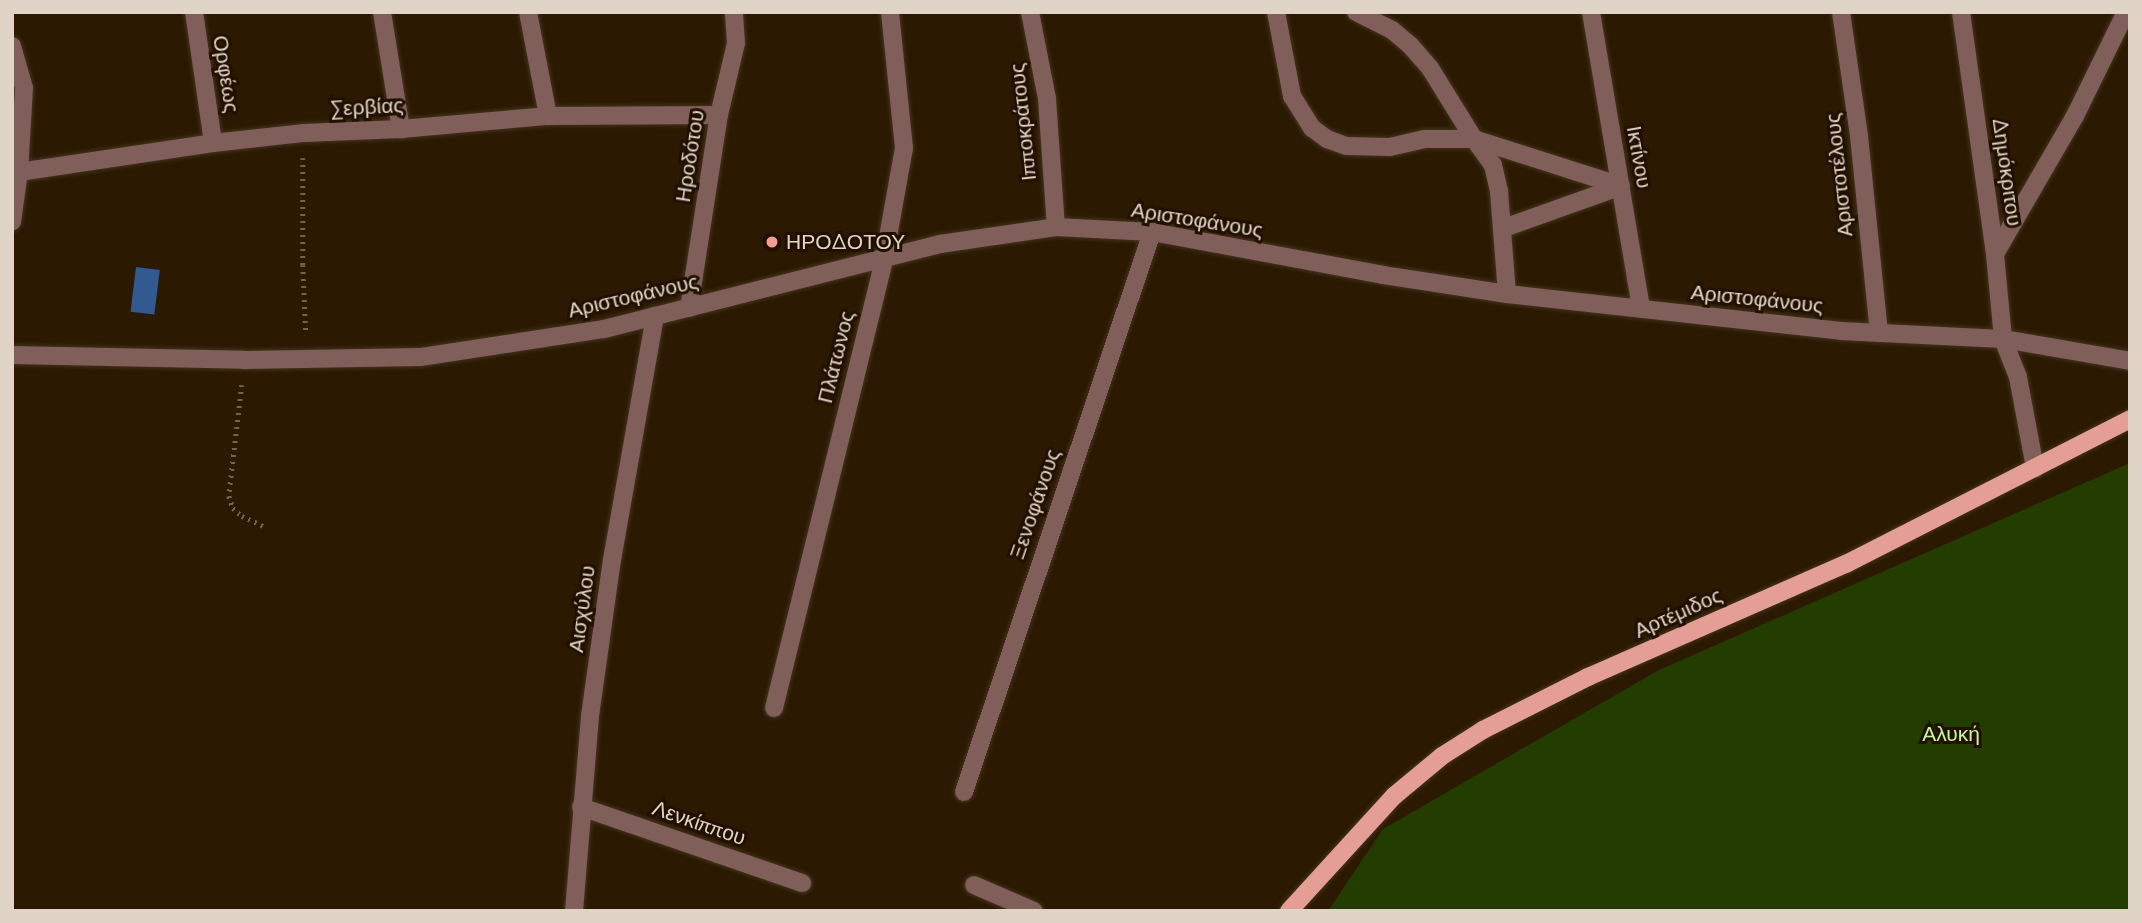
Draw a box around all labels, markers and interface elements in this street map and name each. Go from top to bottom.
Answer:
street label: Ορφέως [207,34,245,114]
street label: Ιπποκράτους [1004,62,1042,182]
street label: Σερβίας [330,93,404,121]
street label: Ηροδότου [670,108,710,204]
street label: Αριστοτέλους [1820,112,1858,238]
street label: Δημόκριτου [1987,116,2027,228]
street label: Ικτίνου [1621,124,1657,190]
street label: Αριστοφάνους [1129,197,1265,243]
place label: ΗΡΟΔΟΤΟΥ [786,229,905,255]
marker: ΗΡΟΔΟΤΟΥ [764,234,780,250]
street label: Αριστοφάνους [565,269,701,323]
street label: Αριστοφάνους [1690,280,1824,318]
street label: Πλάτωνος [812,308,860,406]
street label: Ξενοφάνους [1004,446,1066,562]
street label: Αισχύλου [563,564,601,654]
street label: Αρτέμιδος [1630,583,1726,643]
park label: Αλυκή [1922,721,1980,747]
street label: Λενκίππου [649,795,749,851]

